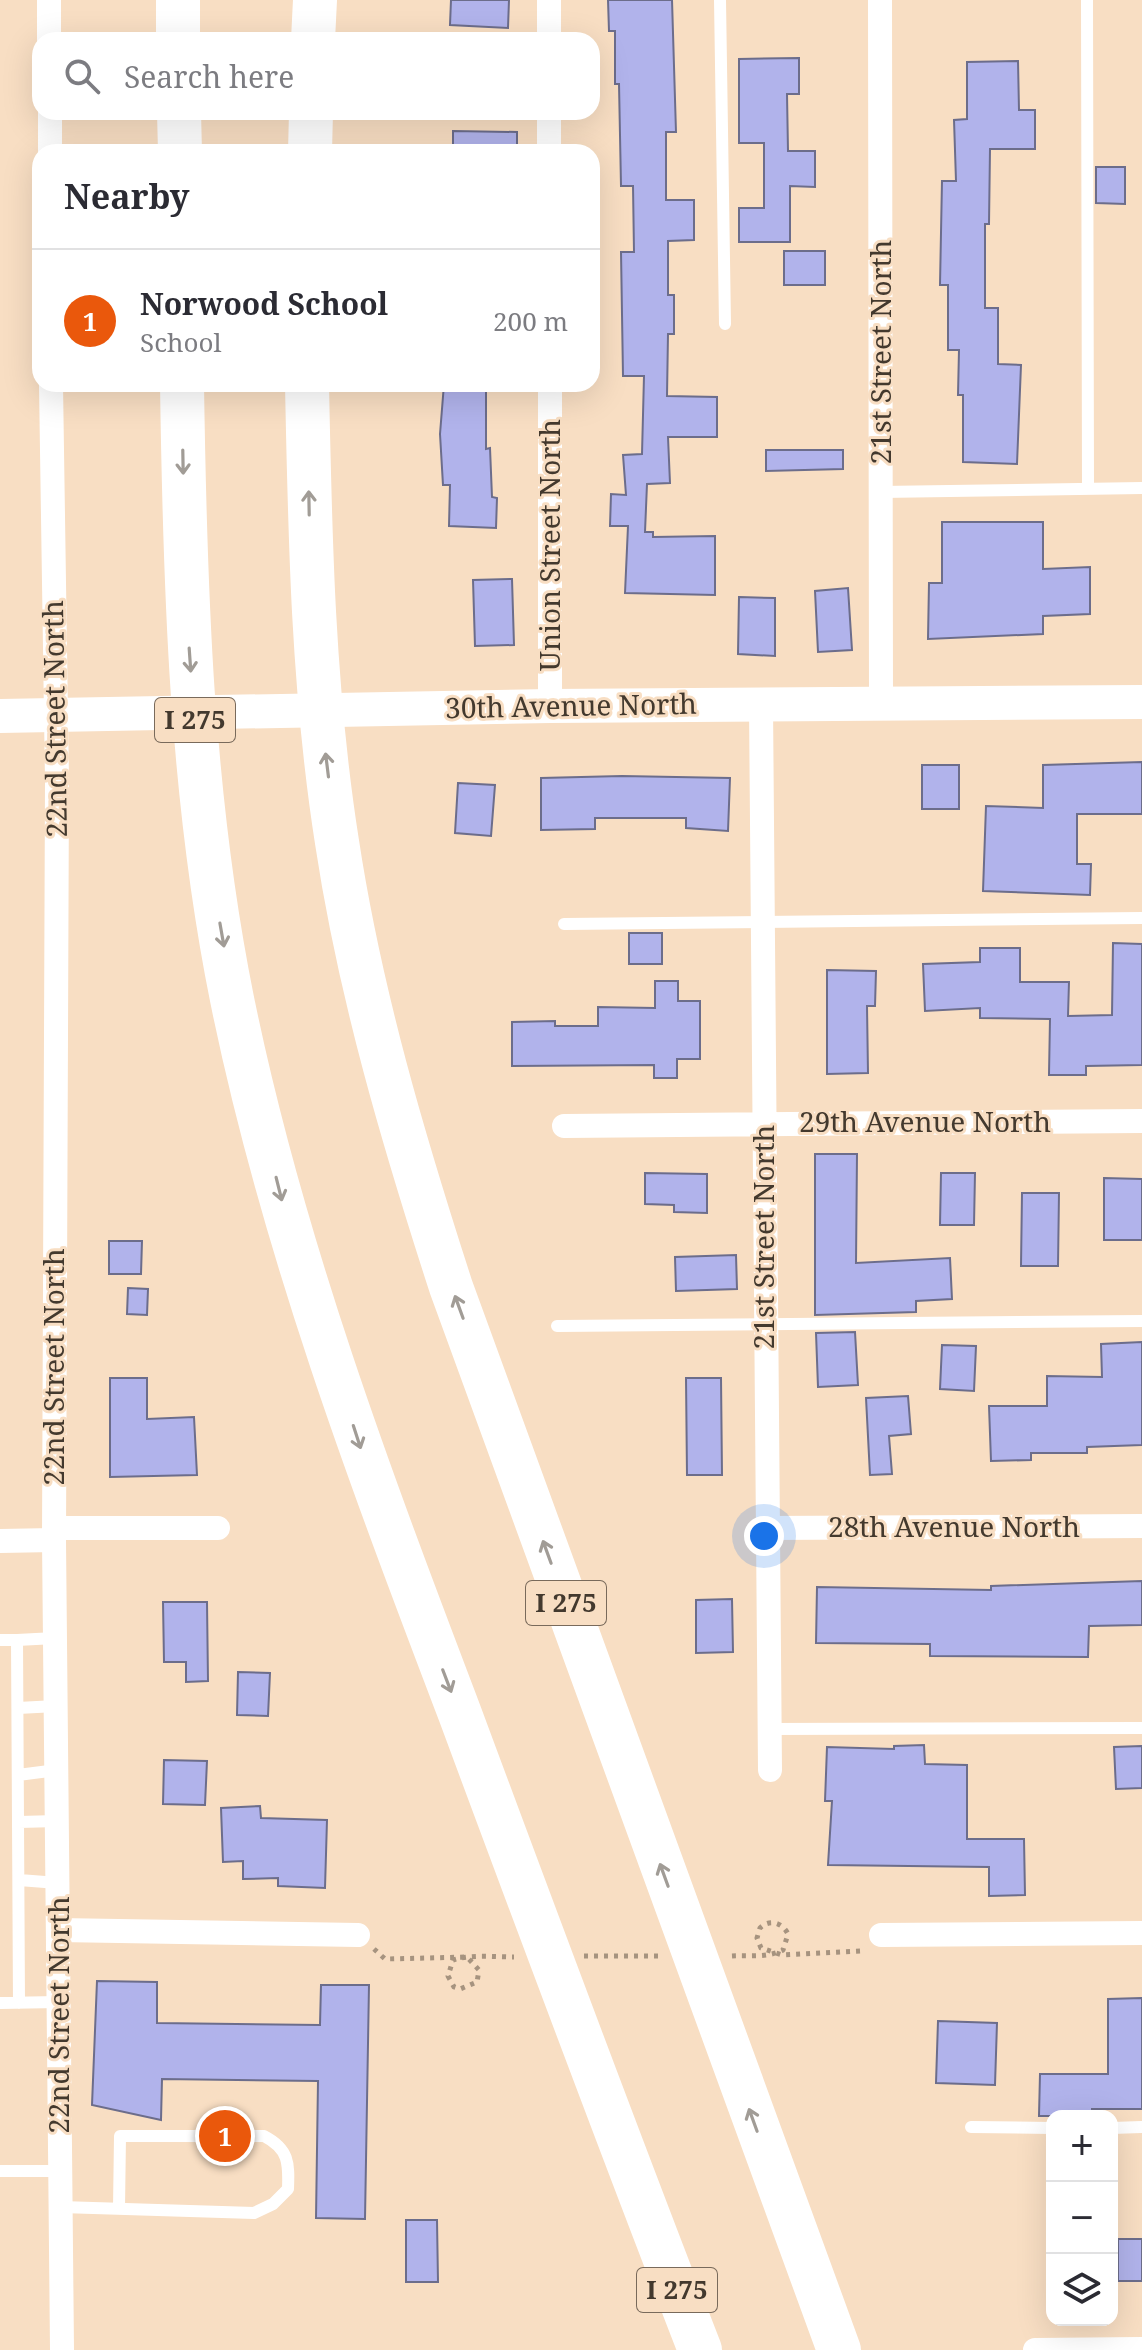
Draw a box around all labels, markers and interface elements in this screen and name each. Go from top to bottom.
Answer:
search box [32,32,600,120]
icon: search [60,54,104,98]
text: Search here [124,56,294,97]
text: Nearby [64,173,190,219]
street label: 21st Street North [861,240,899,464]
text: Norwood School [140,283,388,324]
text: 1 [83,303,97,339]
text: 200 m [493,303,568,339]
text: School [140,324,222,360]
street label: Union Street North [530,419,568,671]
one-way arrow [176,448,191,475]
one-way arrow [301,490,317,517]
street label: 22nd Street North [33,600,75,838]
one-way arrow [183,646,198,673]
street label: 30th Avenue North [445,684,697,726]
road number: I 275 [155,698,235,742]
one-way arrow [319,753,334,778]
one-way arrow [215,922,230,947]
street label: 29th Avenue North [799,1102,1051,1140]
street label: 21st Street North [744,1125,782,1349]
one-way arrow [272,1175,287,1201]
street label: 22nd Street North [34,1248,72,1486]
one-way arrow [450,1295,465,1320]
one-way arrow [350,1424,365,1449]
street label: 28th Avenue North [828,1507,1080,1545]
your location [744,1516,784,1556]
one-way arrow [539,1540,553,1565]
road number: I 275 [526,1581,606,1625]
one-way arrow [441,1668,455,1692]
one-way arrow [656,1863,671,1888]
street label: 22nd Street North [39,1896,77,2134]
pin: 1 [199,2106,251,2166]
one-way arrow [745,2108,759,2132]
map controls [1046,2110,1118,2326]
button: + [1046,2110,1118,2182]
button: − [1046,2182,1118,2254]
button: layers [1046,2254,1118,2326]
road number: I 275 [637,2268,717,2312]

